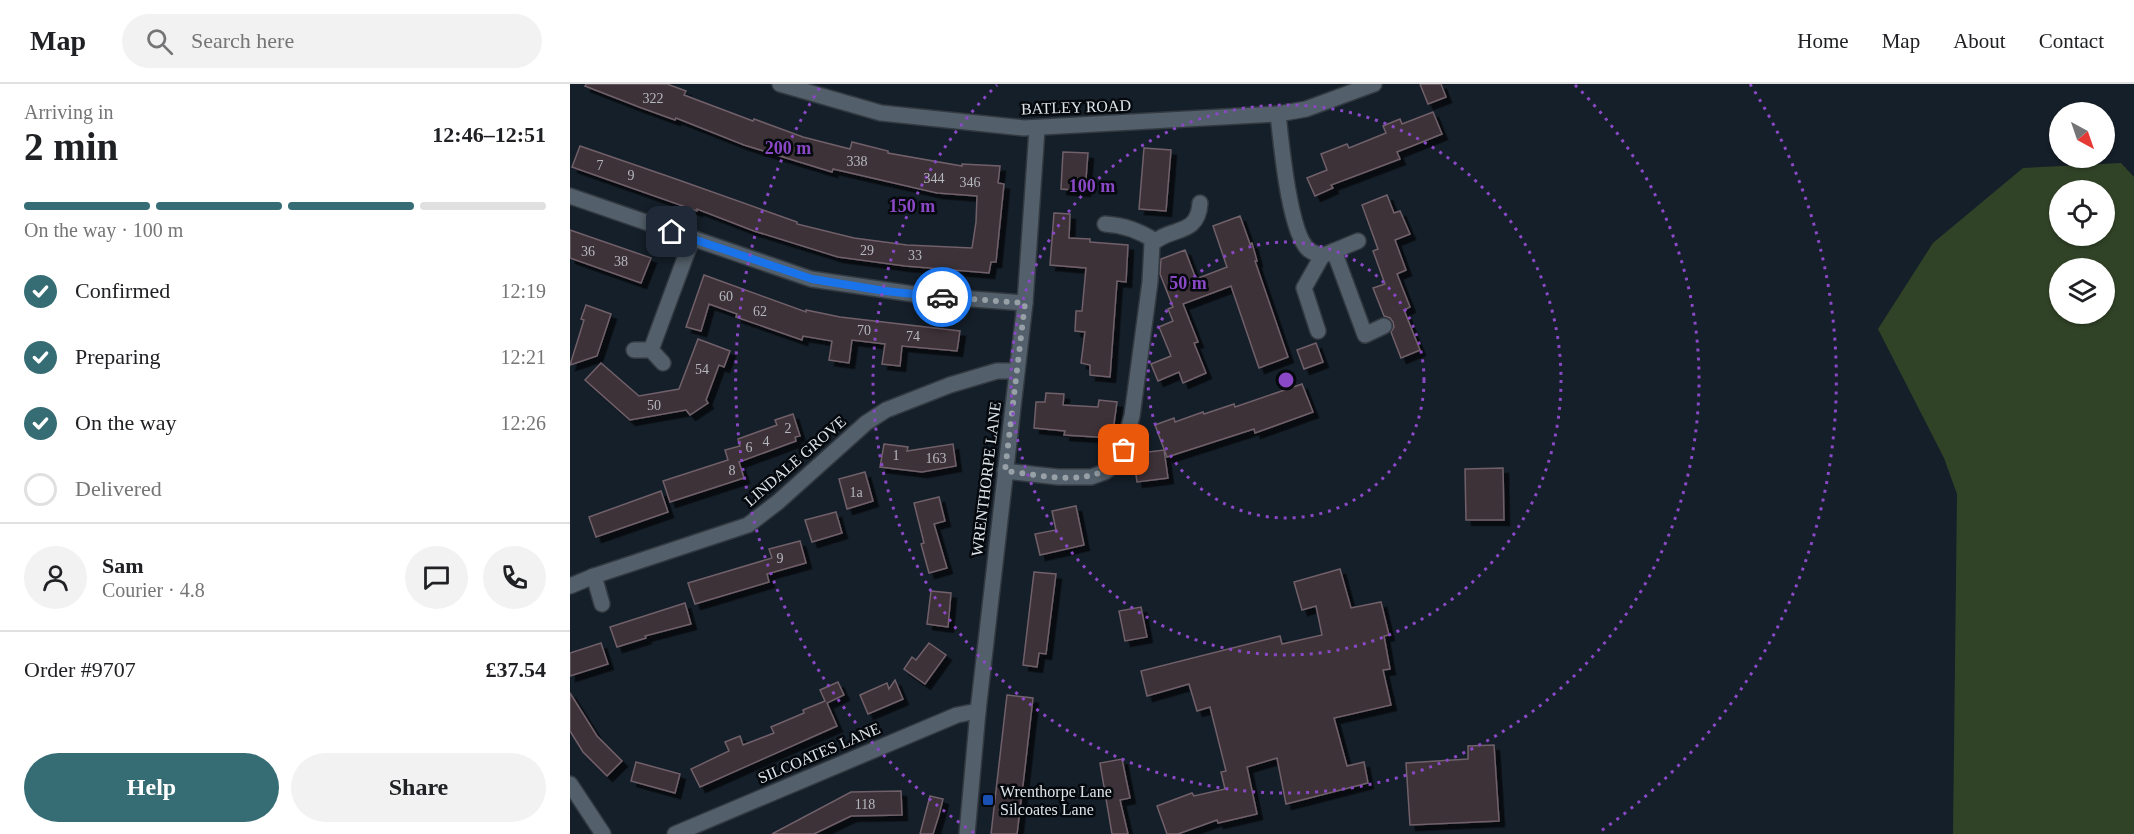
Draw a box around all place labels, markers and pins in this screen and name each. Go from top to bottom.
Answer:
pin [646,206,697,257]
centre of rings [1276,370,1296,390]
pin [1098,424,1149,475]
place label: Wrenthorpe Lane Silcoates Lane [1000,783,1112,818]
marker: Wrenthorpe Lane Silcoates Lane [981,793,995,807]

